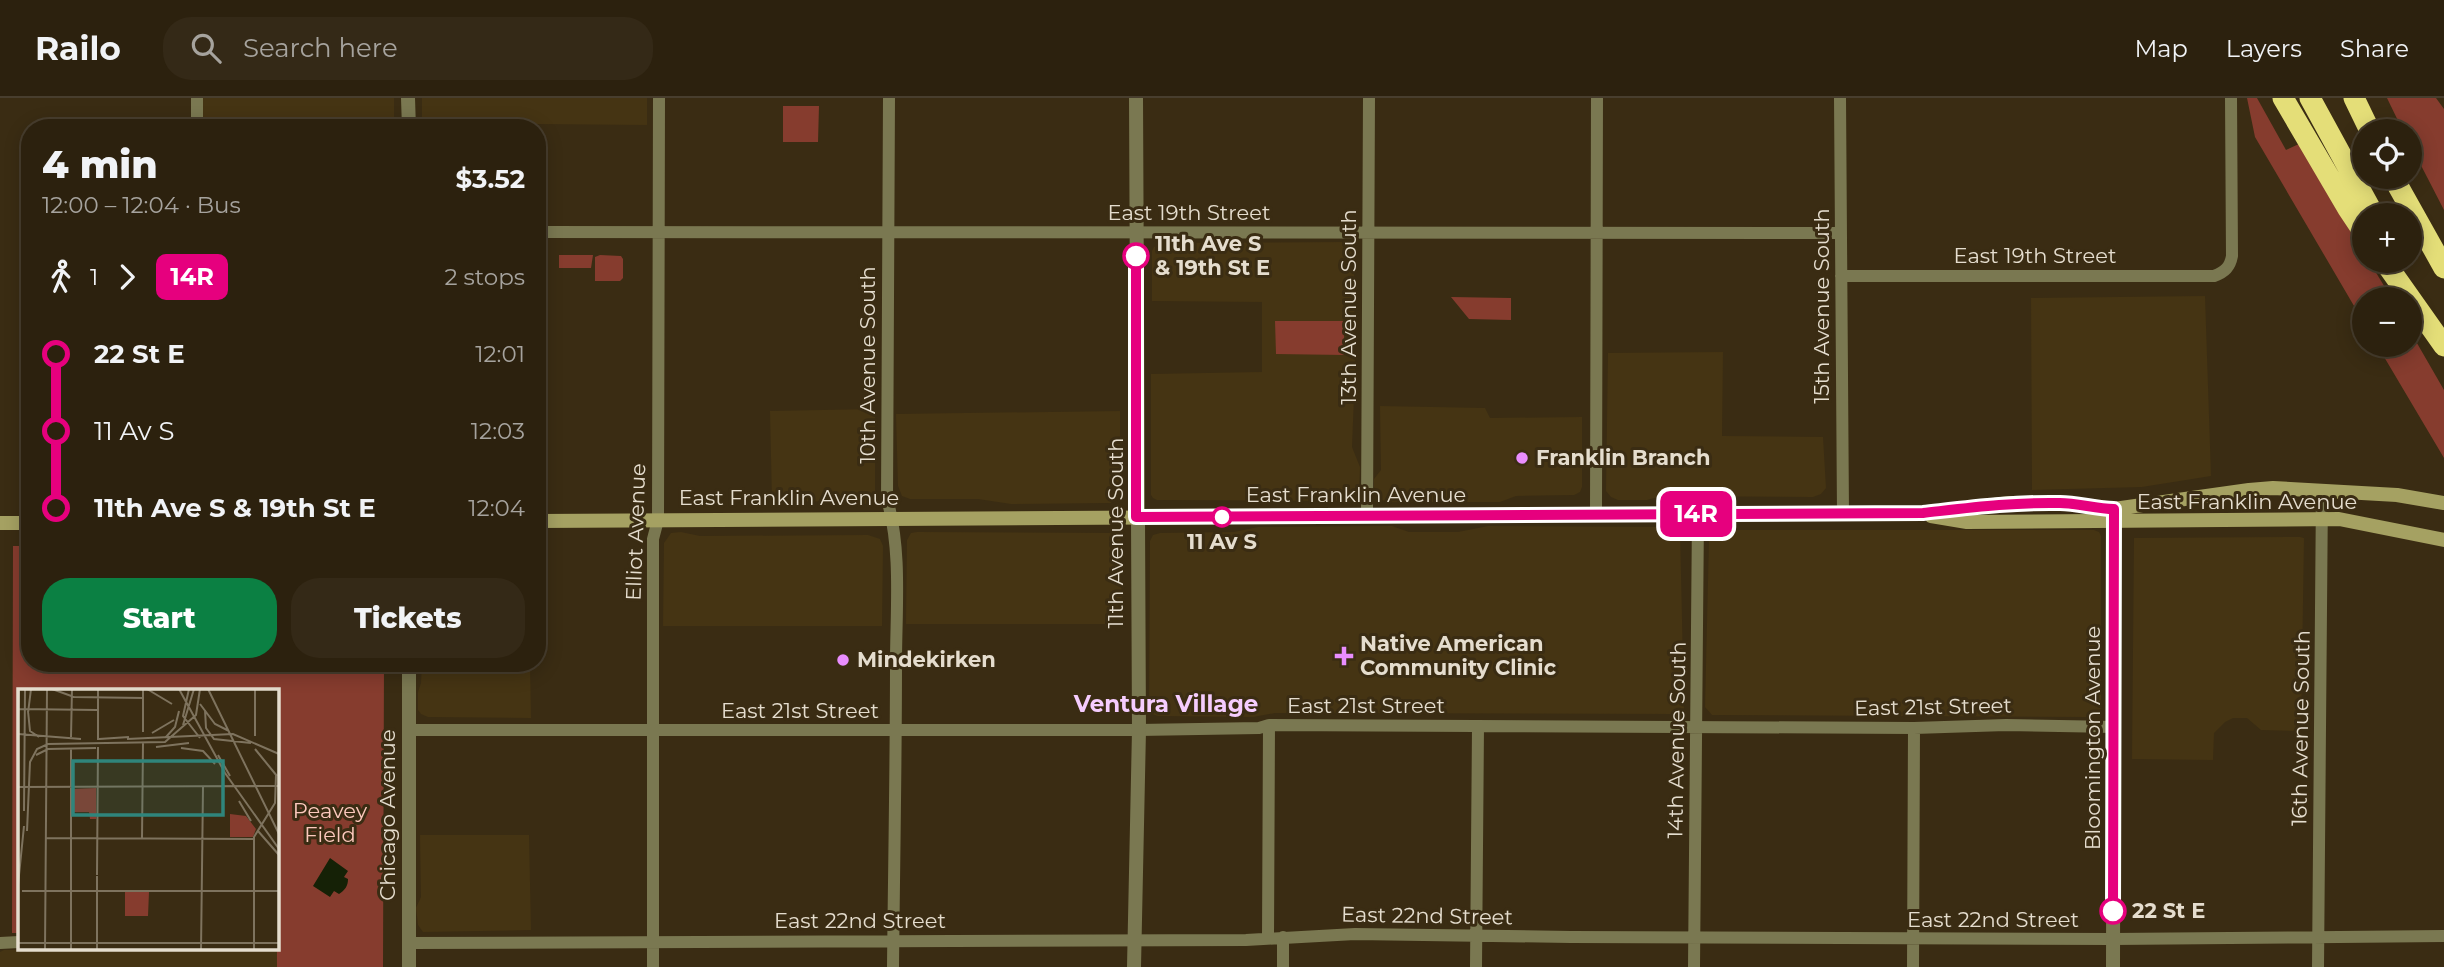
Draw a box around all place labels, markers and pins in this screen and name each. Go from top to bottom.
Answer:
place label: 11th Ave S & 19th St E [1155,231,1270,280]
marker: 11th Ave S & 19th St E [1123,243,1149,269]
place label: Franklin Branch [1536,445,1710,470]
marker: Franklin Branch [1514,450,1530,466]
marker: 11 Av S [1212,507,1232,527]
place label: 11 Av S [1187,529,1257,554]
place label: Native American Community Clinic [1360,631,1557,680]
marker: Native American Community Clinic [1334,646,1354,666]
place label: Mindekirken [857,647,996,672]
marker: Mindekirken [835,652,851,668]
marker: 22 St E [2100,898,2126,924]
place label: 22 St E [2132,898,2205,923]

